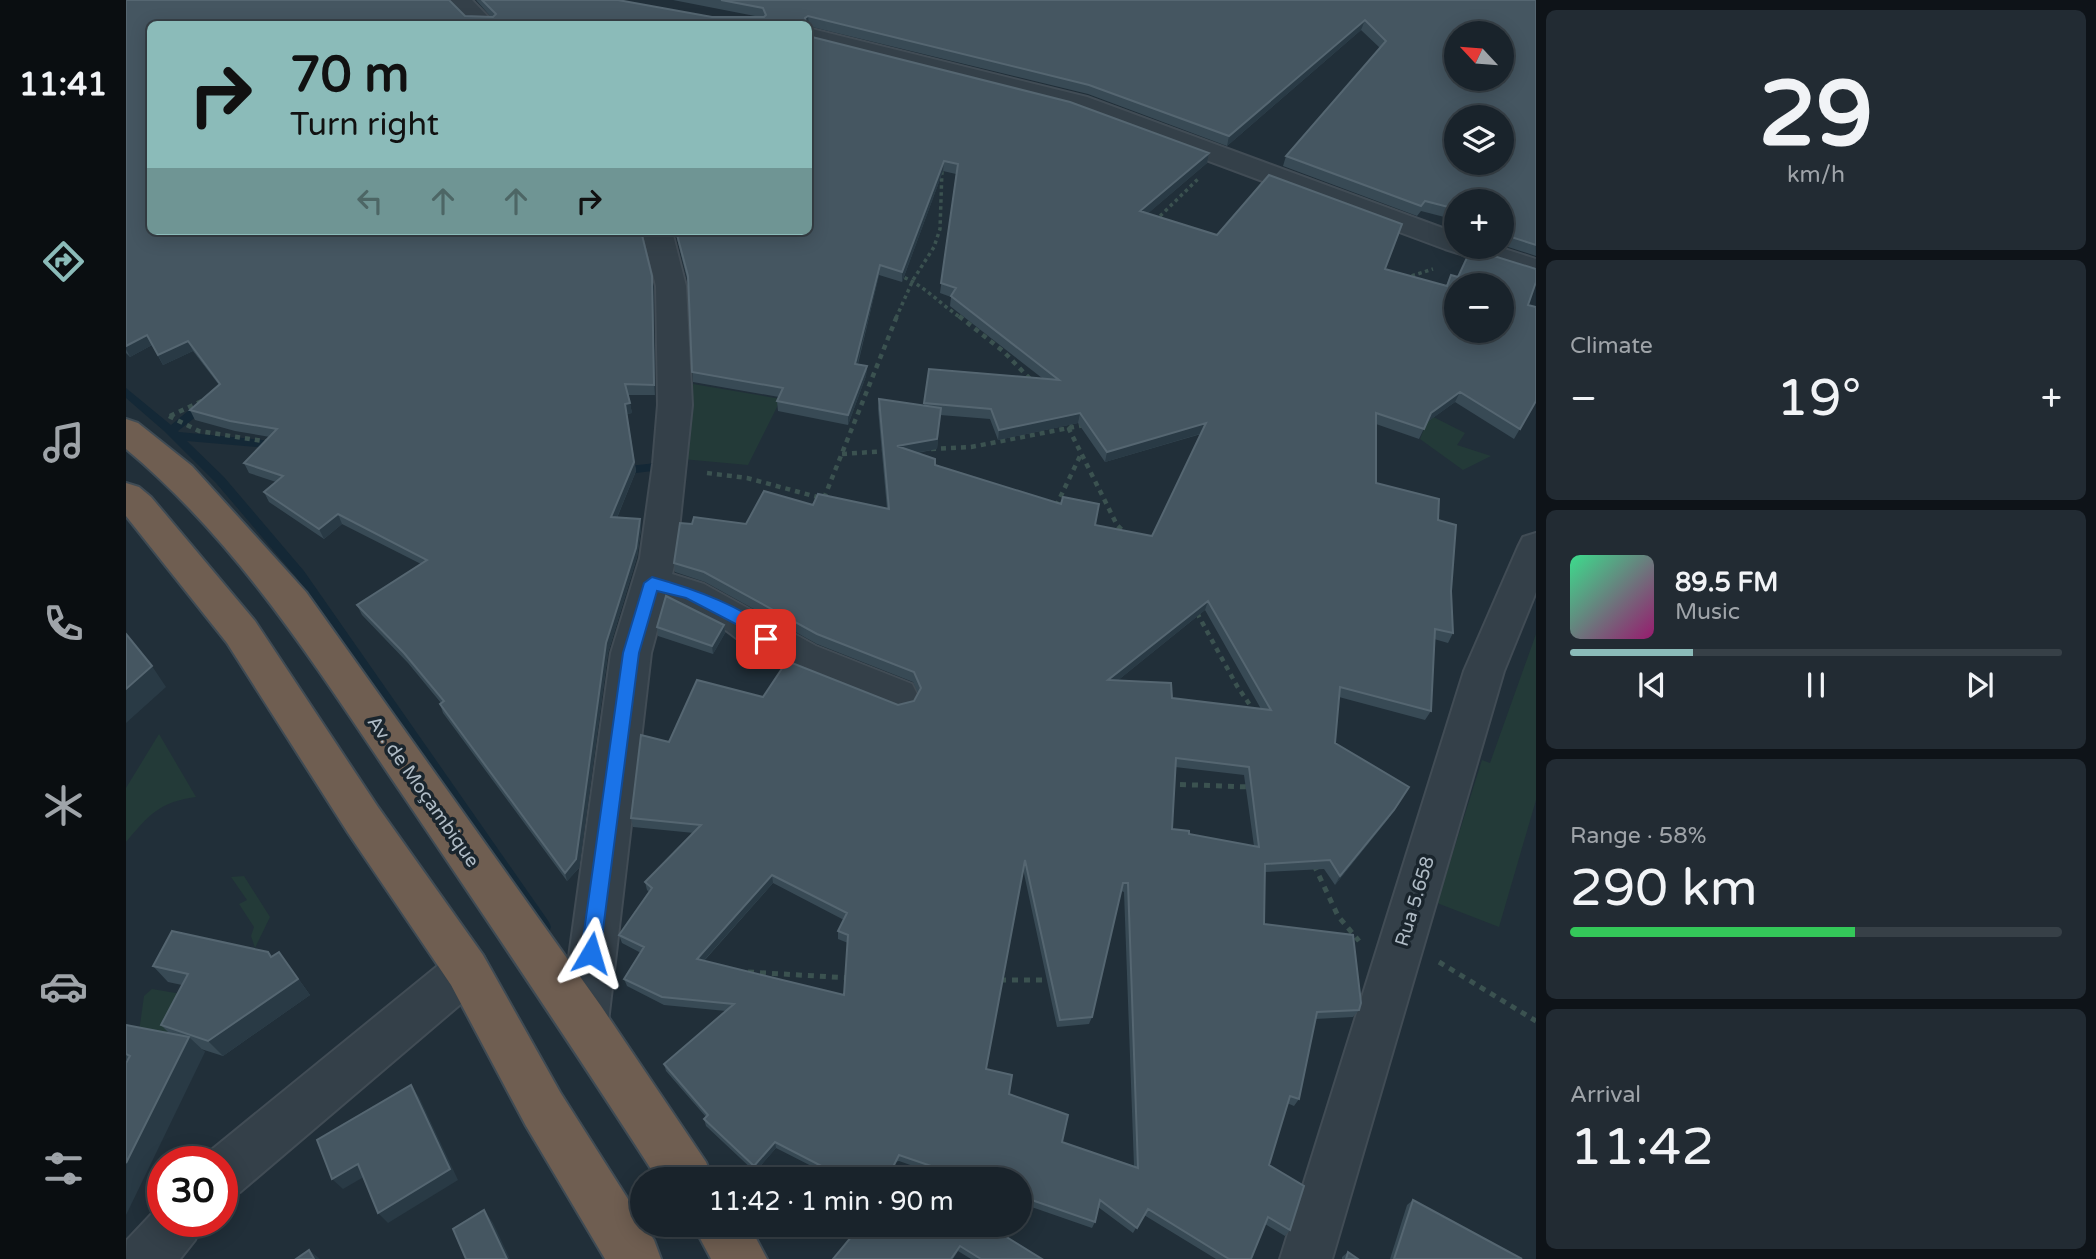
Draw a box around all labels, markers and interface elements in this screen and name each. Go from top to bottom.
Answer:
north arrow [1444,21,1514,91]
map controls [1444,21,1514,343]
text: 70 m [290,46,409,105]
icon: right [175,49,266,140]
text: 29 [1759,60,1873,170]
text: 11:41 [19,66,107,104]
button: layers [1444,105,1514,175]
text: Turn right [290,106,439,144]
text: km/h [1787,161,1845,189]
icon: left [351,182,389,220]
icon: ahead [424,182,462,220]
icon: ahead [497,182,535,220]
icon: right [570,182,608,220]
button: + [1444,189,1514,259]
icon: directions [39,237,88,286]
button: − [1444,273,1514,343]
text: Climate [1570,332,1653,360]
text: 19° [1776,367,1861,430]
text: − [1570,376,1597,422]
text: + [2041,376,2062,422]
icon: music [39,418,88,467]
text: 89.5 FM [1675,567,1778,598]
text: Music [1675,598,1740,626]
icon: phone [39,599,88,648]
pin [736,609,796,669]
icon: arrive [747,620,785,658]
icon: previous [1633,666,1671,704]
icon: pause [1797,666,1835,704]
icon: next [1961,666,1999,704]
street label: Av. de Moçambique [363,712,484,871]
icon: climate [39,781,88,830]
text: Range · 58% [1570,822,1706,850]
street label: Rua 5.658 [1391,853,1439,949]
text: 290 km [1570,857,1758,920]
position arrow [554,916,628,990]
icon: car [39,962,88,1011]
text: Arrival [1570,1081,1641,1109]
text: 11:42 [1570,1116,1714,1179]
icon: filters [39,1144,88,1193]
speed limit sign: 30 [147,1146,238,1237]
text: 11:42 · 1 min · 90 m [708,1186,954,1217]

